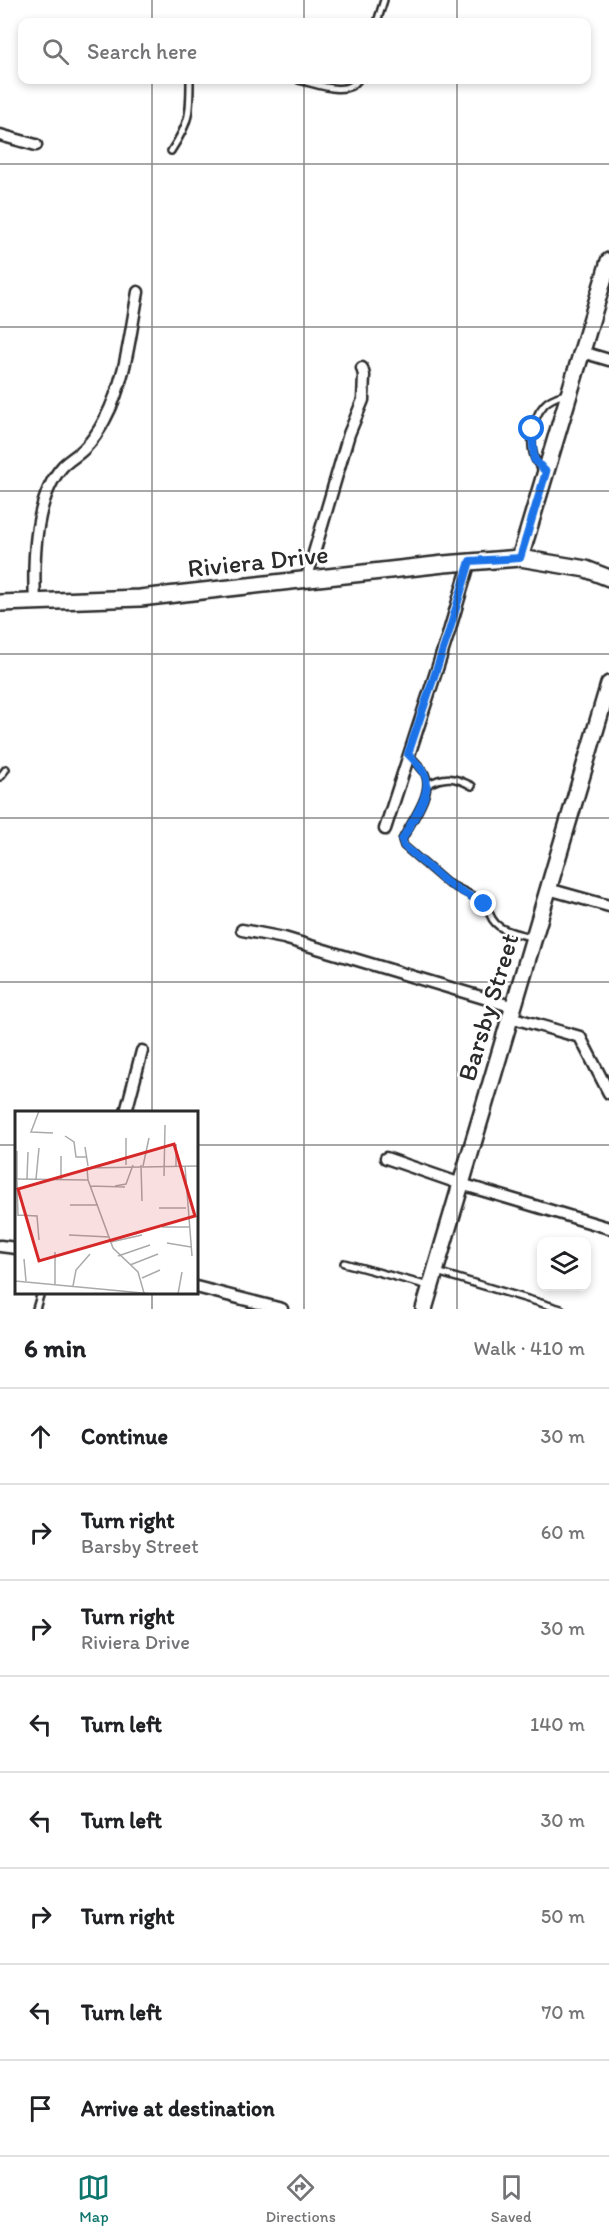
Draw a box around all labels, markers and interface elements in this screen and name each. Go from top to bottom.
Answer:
search box [18,18,591,84]
icon: search [39,35,72,68]
text: Search here [87,38,197,65]
route start [518,415,544,441]
street label: Riviera Drive [186,538,330,584]
route end [470,890,496,916]
street label: Barsby Street [450,929,526,1085]
inset map [15,1111,198,1294]
map controls [537,1237,591,1291]
button: layers [537,1237,591,1291]
text: 6 min [24,1332,86,1364]
text: Walk · 410 m [474,1336,585,1360]
icon: ahead [24,1420,57,1453]
text: Continue [81,1423,168,1450]
text: 30 m [540,1424,585,1448]
text: Turn right [81,1507,175,1534]
icon: right [24,1516,57,1549]
text: 60 m [541,1520,585,1544]
text: Barsby Street [81,1534,199,1558]
text: Turn right [81,1603,175,1630]
icon: right [24,1612,57,1645]
text: 30 m [540,1616,585,1640]
text: Riviera Drive [81,1630,190,1654]
icon: left [24,1708,57,1741]
text: Turn left [81,1711,162,1738]
text: 140 m [530,1712,585,1736]
icon: left [24,1804,57,1837]
text: Turn left [81,1807,162,1834]
text: 30 m [540,1808,585,1832]
icon: right [24,1900,57,1933]
text: Turn right [81,1903,175,1930]
text: 50 m [541,1904,585,1928]
icon: left [24,1996,57,2029]
text: Turn left [81,1999,162,2026]
text: 70 m [541,2000,585,2024]
icon: arrive [24,2092,57,2125]
text: Arrive at destination [81,2095,275,2122]
tab: Map [77,2171,110,2226]
tab: Directions [265,2171,336,2226]
tab: Saved [491,2171,532,2226]

